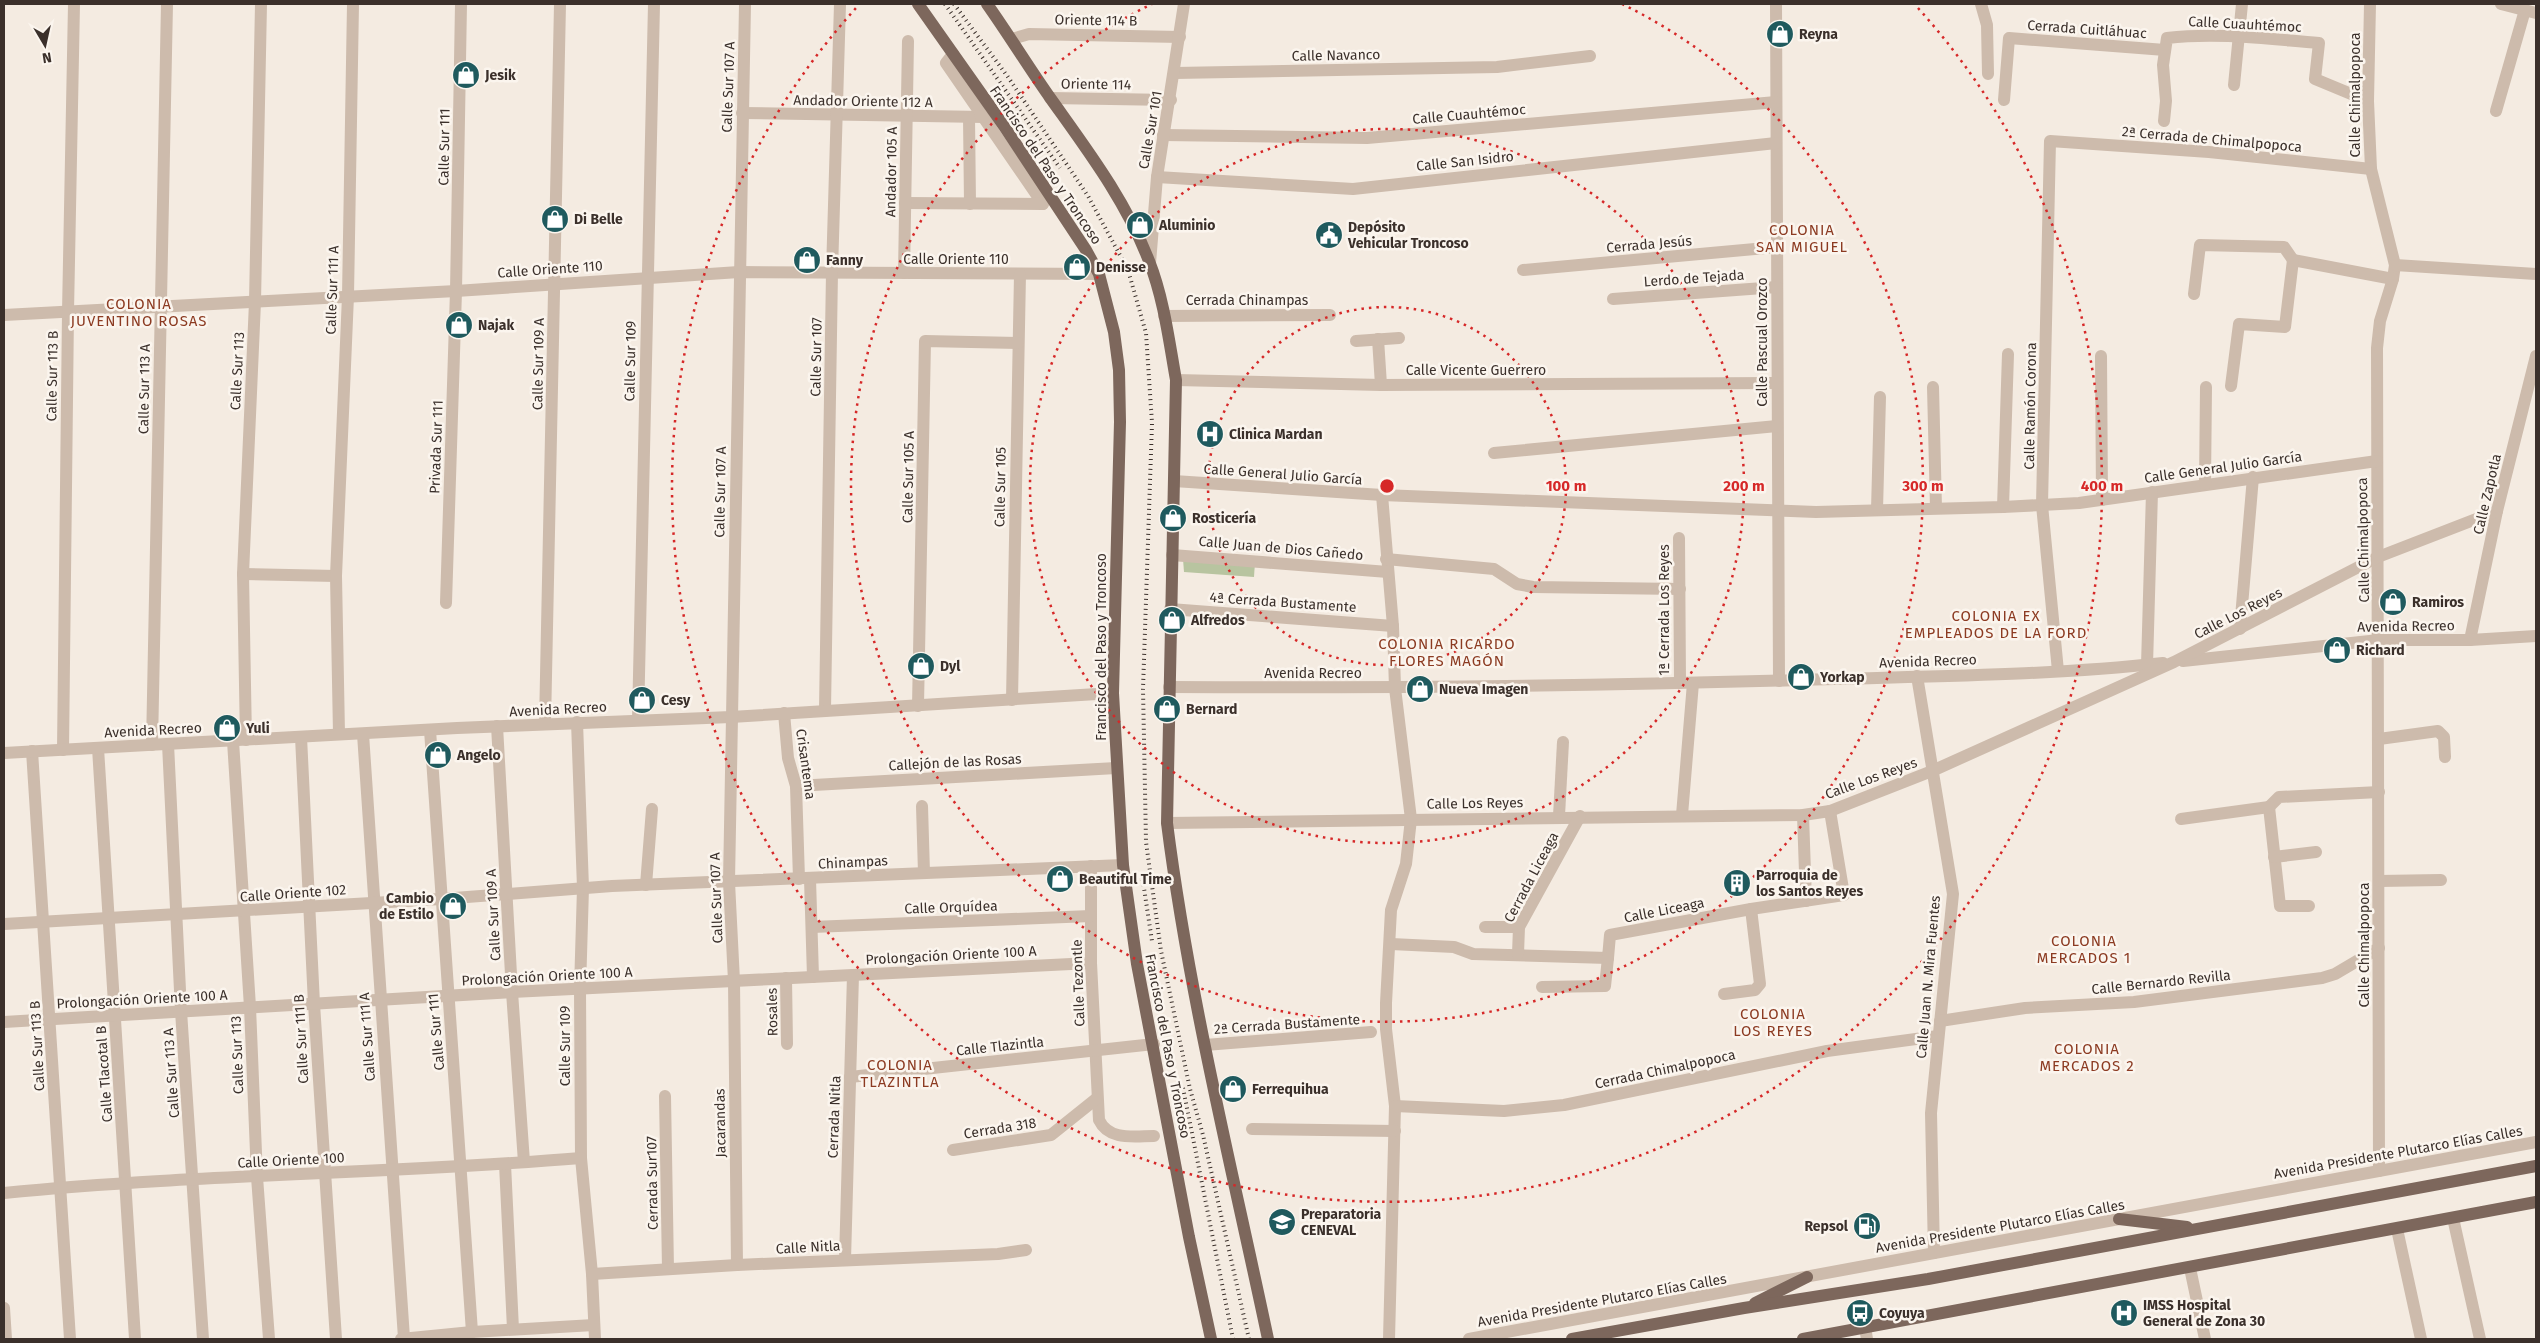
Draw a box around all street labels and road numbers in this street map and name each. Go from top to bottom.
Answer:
street label: Oriente 114 B [1055,11,1137,30]
street label: Calle Cuauhtémoc [2188,13,2302,36]
street label: Cerrada Cuitláhuac [2027,17,2148,42]
street label: Calle Chimalpopoca [2347,32,2364,158]
street label: Calle Sur 107 A [718,41,739,133]
street label: Calle Navanco [1292,46,1381,65]
street label: Oriente 114 [1061,75,1132,94]
street label: Francisco del Paso y Troncoso [986,83,1105,248]
street label: Calle Sur 101 [1135,90,1166,171]
street label: Andador Oriente 112 A [793,92,933,111]
street label: Calle Cuauhtémoc [1412,101,1527,128]
street label: Calle Sur 111 [435,108,454,186]
street label: 2ª Cerrada de Chimalpopoca [2121,123,2303,156]
street label: Andador 105 A [882,127,901,217]
street label: Calle San Isidro [1415,148,1515,175]
street label: Cerrada Jesús [1605,232,1693,257]
street label: Calle Sur 111 A [322,245,343,335]
street label: Calle Oriente 110 [903,251,1009,268]
street label: Calle Oriente 110 [497,257,603,282]
street label: Lerdo de Tejada [1643,267,1745,290]
street label: Calle Pascual Orozco [1754,277,1771,407]
street label: Cerrada Chinampas [1186,292,1309,309]
street label: Calle Sur 107 [807,317,826,397]
street label: Calle Sur 109 A [529,318,548,410]
street label: Calle Sur 109 [621,321,640,401]
street label: Calle Sur 113 B [43,331,62,421]
street label: Calle Sur 113 [227,331,248,411]
street label: Calle Ramón Corona [2021,342,2040,470]
street label: Calle Sur 113 A [135,344,154,434]
street label: Calle Vicente Guerrero [1406,362,1546,379]
street label: Privada Sur 111 [426,400,447,494]
street label: Calle Sur 105 A [899,431,918,523]
street label: Calle Sur 107 A [711,446,730,538]
street label: Calle Sur 105 [991,447,1010,527]
street label: Calle General Julio García [2143,448,2303,487]
street label: Calle Zapotla [2470,452,2505,536]
street label: Calle General Julio García [1203,460,1363,489]
street label: Calle Chimalpopoca [2354,477,2373,603]
street label: Calle Juan de Dios Cañedo [1198,533,1364,564]
street label: 1ª Cerrada Los Reyes [1656,544,1673,676]
street label: Francisco del Paso y Troncoso [1093,553,1110,741]
street label: Calle Los Reyes [2191,584,2286,643]
street label: 4ª Cerrada Bustamente [1209,589,1357,616]
street label: Avenida Recreo [2357,617,2455,636]
street label: Avenida Recreo [1879,651,1977,672]
street label: Avenida Recreo [1264,665,1362,682]
street label: Avenida Recreo [509,698,607,721]
street label: Avenida Recreo [104,719,202,742]
street label: Crisantema [792,728,819,801]
street label: Callejón de las Rosas [888,750,1022,774]
street label: Calle Los Reyes [1823,754,1920,803]
street label: Calle Los Reyes [1427,794,1524,813]
street label: Cerrada Liceaga [1501,829,1562,925]
street label: Calle Sur 107 A [706,852,727,944]
street label: Chinampas [818,852,889,873]
street label: Calle Sur 109 A [483,868,504,962]
street label: Calle Oriente 102 [239,881,347,906]
street label: Calle Chimalpopoca [2356,882,2373,1008]
street label: Calle Liceaga [1622,894,1706,927]
street label: Calle Juan N. Mira Fuentes [1913,894,1944,1059]
street label: Calle Orquídea [904,897,998,918]
street label: Calle Tezontle [1068,939,1089,1027]
street label: Prolongación Oriente 100 A [865,943,1037,968]
street label: Francisco del Paso y Troncoso [1141,952,1194,1140]
street label: Prolongación Oriente 100 A [461,964,633,989]
street label: Calle Bernardo Revilla [2091,967,2231,998]
street label: Prolongación Oriente 100 A [56,987,228,1012]
street label: Rosales [764,987,781,1036]
street label: Calle Sur 111 A [356,992,379,1082]
street label: Calle Sur 111 [425,993,448,1071]
street label: Calle Sur 111 B [291,994,312,1084]
street label: Calle Sur 113 B [27,1000,48,1092]
street label: Calle Sur 109 [557,1006,574,1086]
street label: 2ª Cerrada Bustamente [1213,1011,1361,1038]
street label: Calle Sur 113 [228,1015,247,1094]
street label: Calle Tlacotal B [93,1025,116,1123]
street label: Calle Sur 113 A [160,1027,183,1119]
street label: Calle Tlazintla [955,1033,1045,1060]
street label: Cerrada Chimalpopoca [1593,1046,1737,1093]
street label: Cerrada Nitla [825,1075,844,1159]
street label: Jacarandas [711,1088,730,1158]
street label: Cerrada 318 [963,1114,1038,1143]
street label: Avenida Presidente Plutarco Elías Calles [2272,1122,2524,1183]
street label: Cerrada Sur107 [643,1136,662,1230]
street label: Calle Oriente 100 [237,1149,345,1172]
street label: Avenida Presidente Plutarco Elías Calles [1874,1196,2126,1257]
street label: Calle Nitla [775,1237,841,1258]
street label: Avenida Presidente Plutarco Elías Calles [1476,1270,1728,1331]

